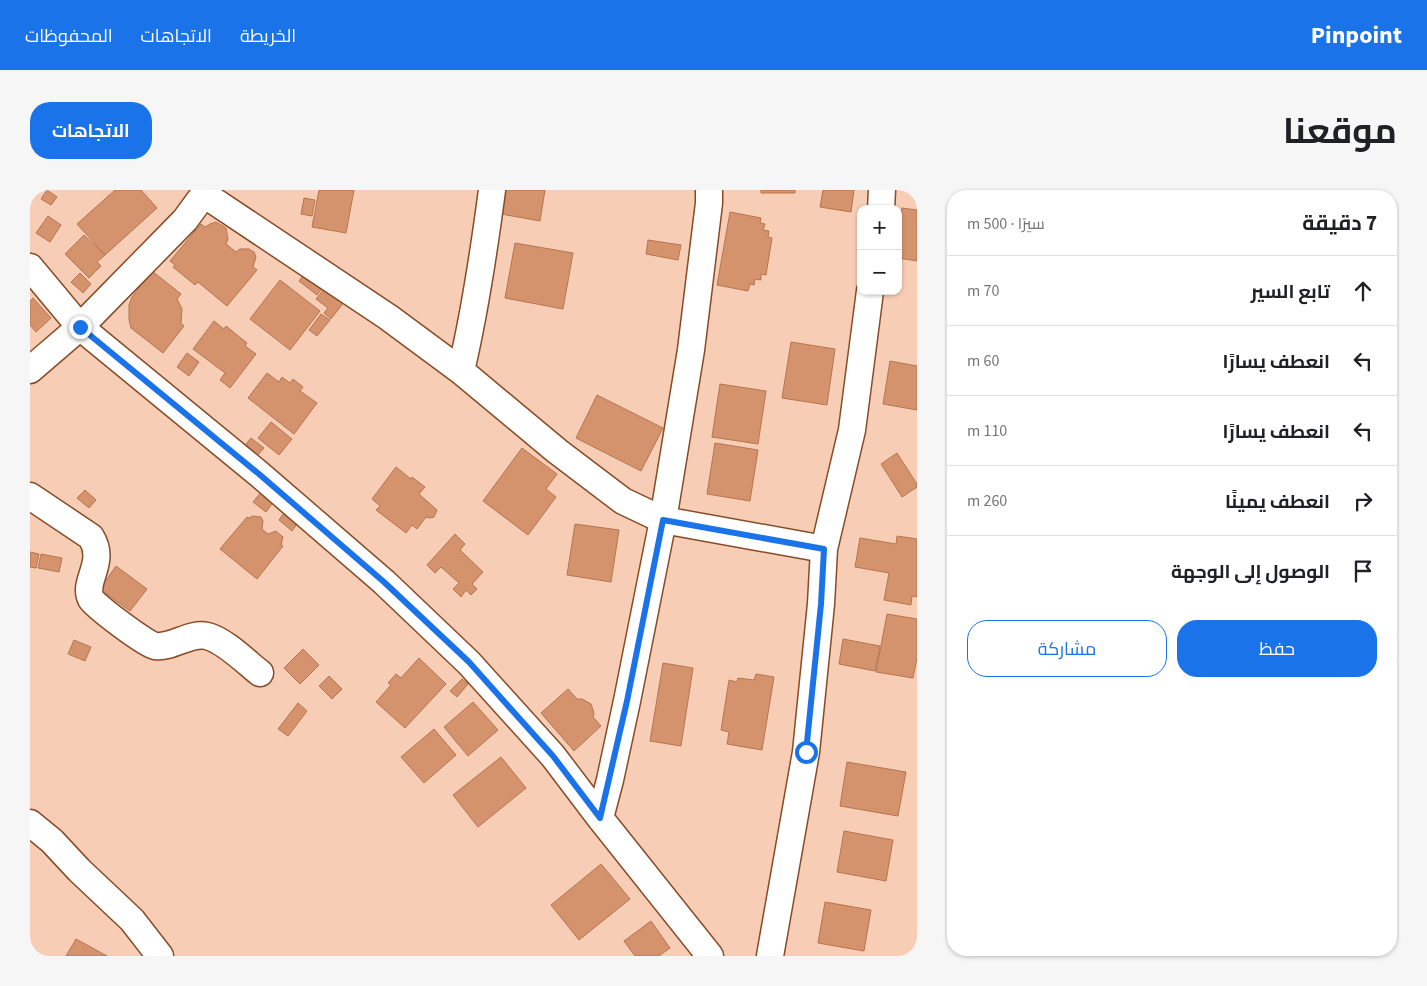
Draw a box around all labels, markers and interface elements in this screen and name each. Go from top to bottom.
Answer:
text: Pinpoint [1311,18,1402,53]
text: المحفوظات [25,24,113,49]
text: الاتجاهات [141,24,212,49]
text: الخريطة [240,24,296,49]
button: الاتجاهات [30,102,152,159]
text: موقعنا [1283,107,1397,157]
map controls [857,205,902,295]
button: + [857,205,902,250]
text: 7 دقيقة [1302,208,1377,238]
text: سيرًا · 500 m [967,213,1045,235]
button: − [857,250,902,295]
icon: ahead [1349,277,1377,305]
text: تابع السير [1251,279,1330,306]
text: 70 m [967,280,999,302]
route end [69,316,92,339]
icon: left [1349,347,1377,375]
text: انعطف يسارًا [1223,349,1330,376]
text: 60 m [967,350,999,372]
icon: left [1349,417,1377,445]
text: انعطف يسارًا [1223,419,1330,446]
text: 110 m [967,420,1007,442]
icon: right [1349,487,1377,515]
text: انعطف يمينًا [1225,489,1330,516]
text: 260 m [967,490,1007,512]
icon: arrive [1349,557,1377,585]
text: الوصول إلى الوجهة [1171,559,1330,586]
button: مشاركة [967,620,1167,677]
button: حفظ [1177,620,1377,677]
route start [795,741,818,764]

